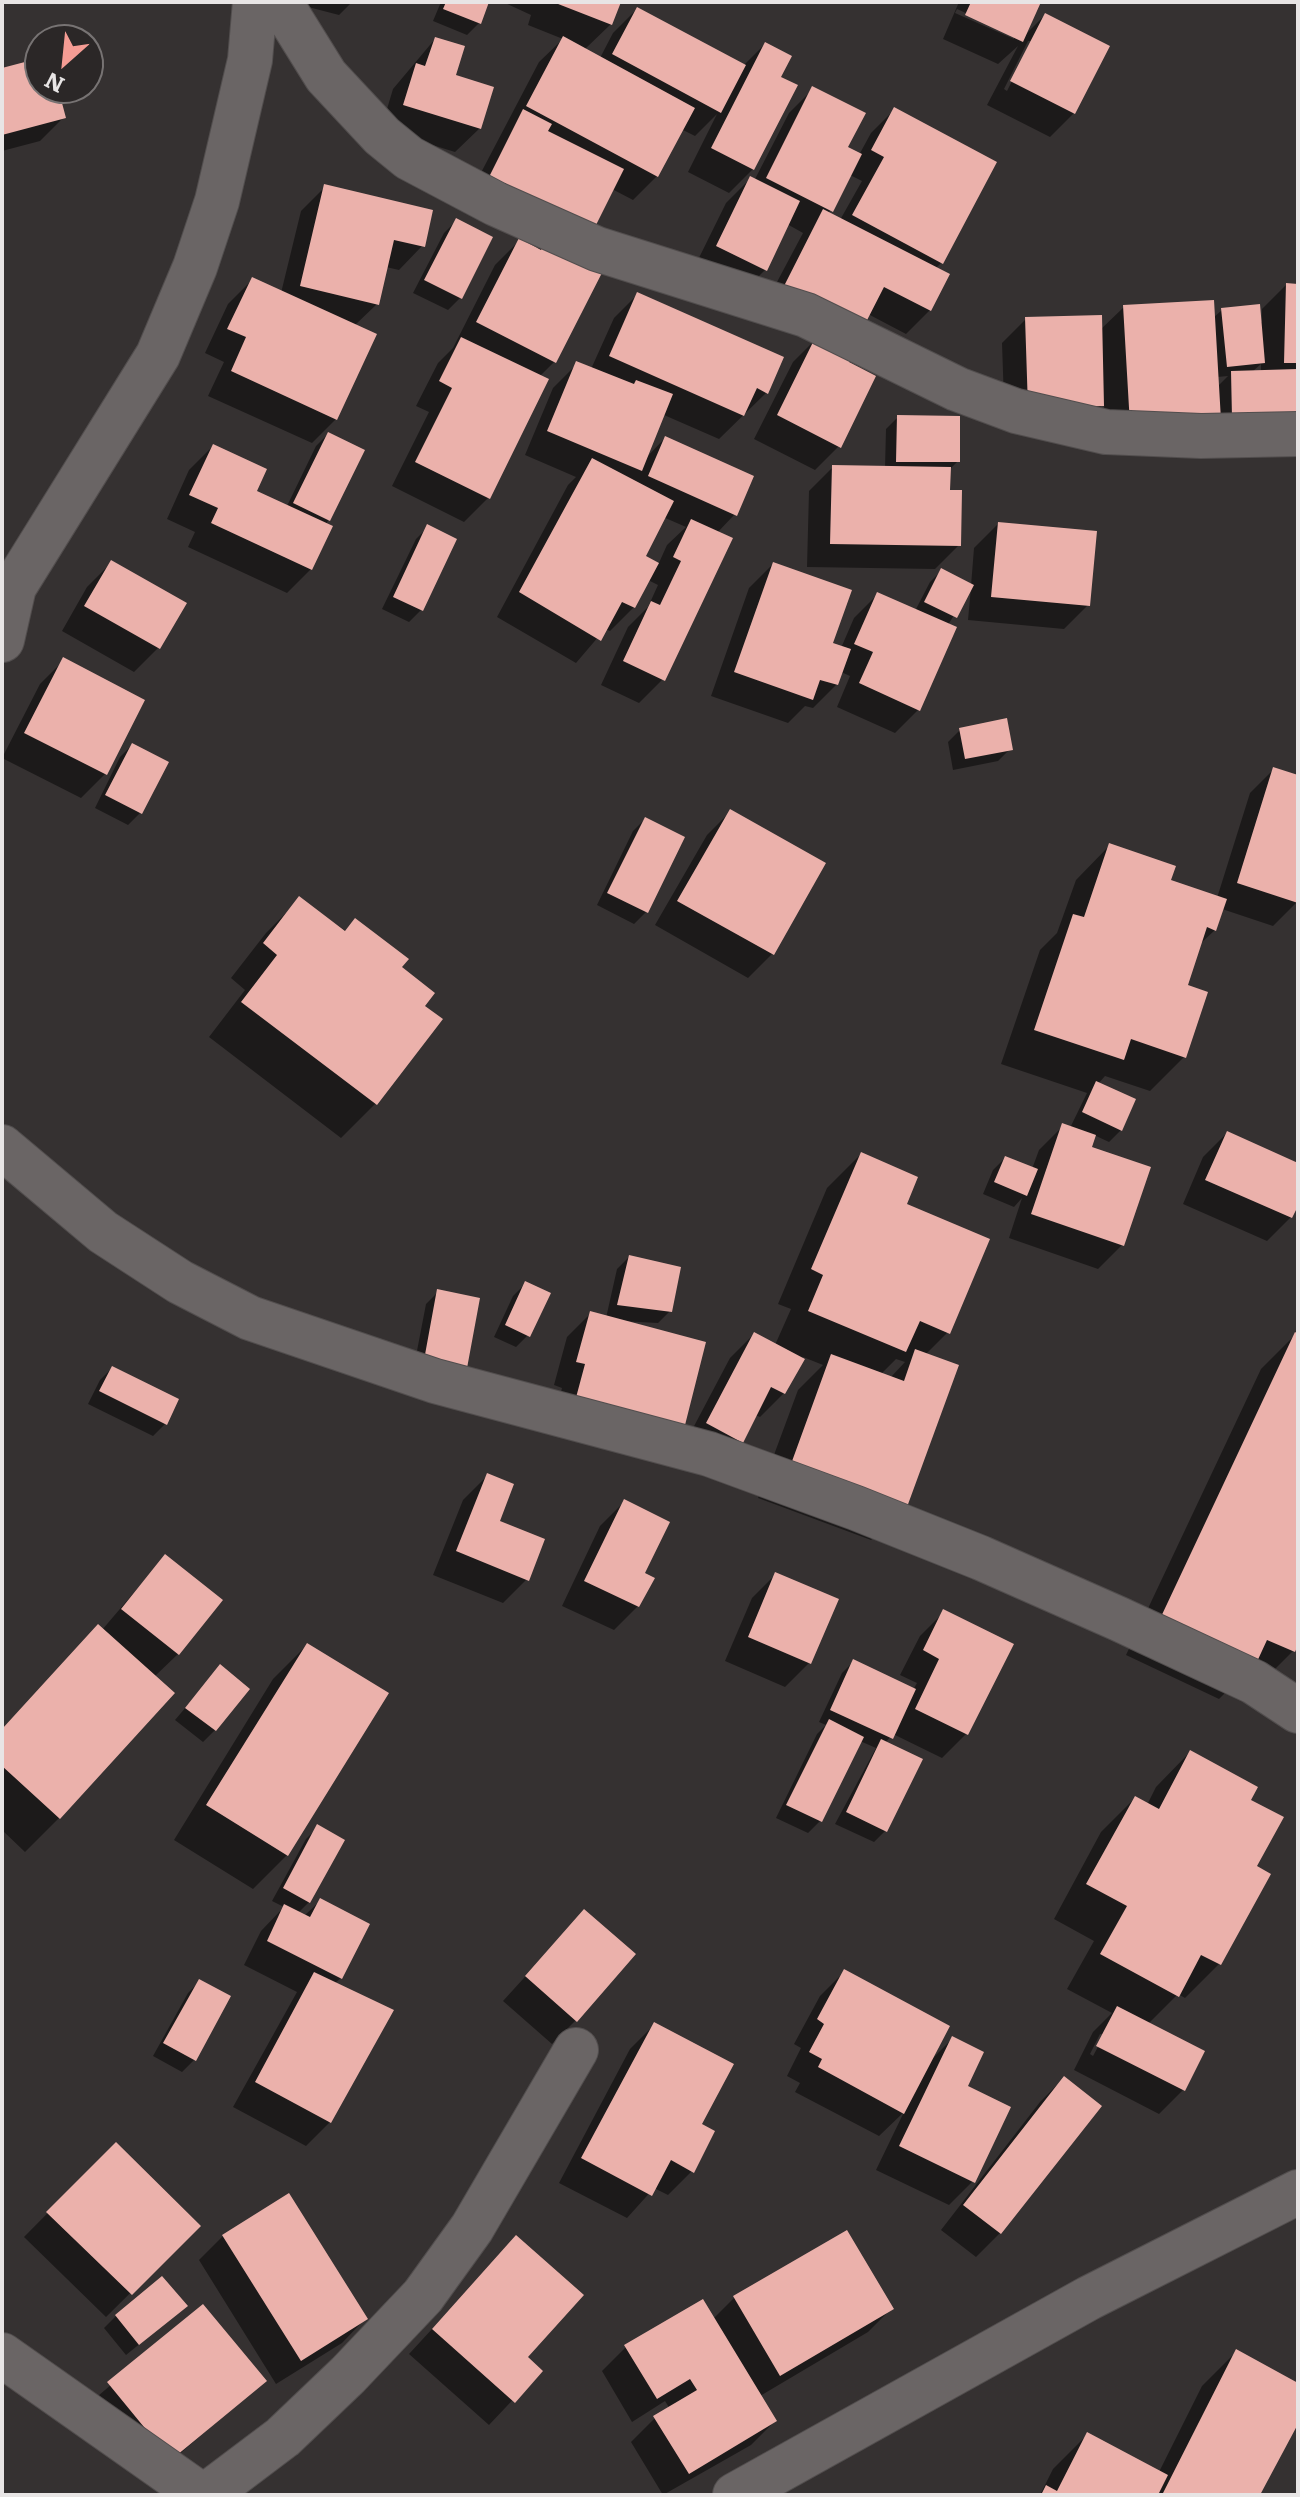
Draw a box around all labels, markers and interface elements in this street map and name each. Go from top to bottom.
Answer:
north arrow [24,24,104,104]
text: N [38,65,70,103]

